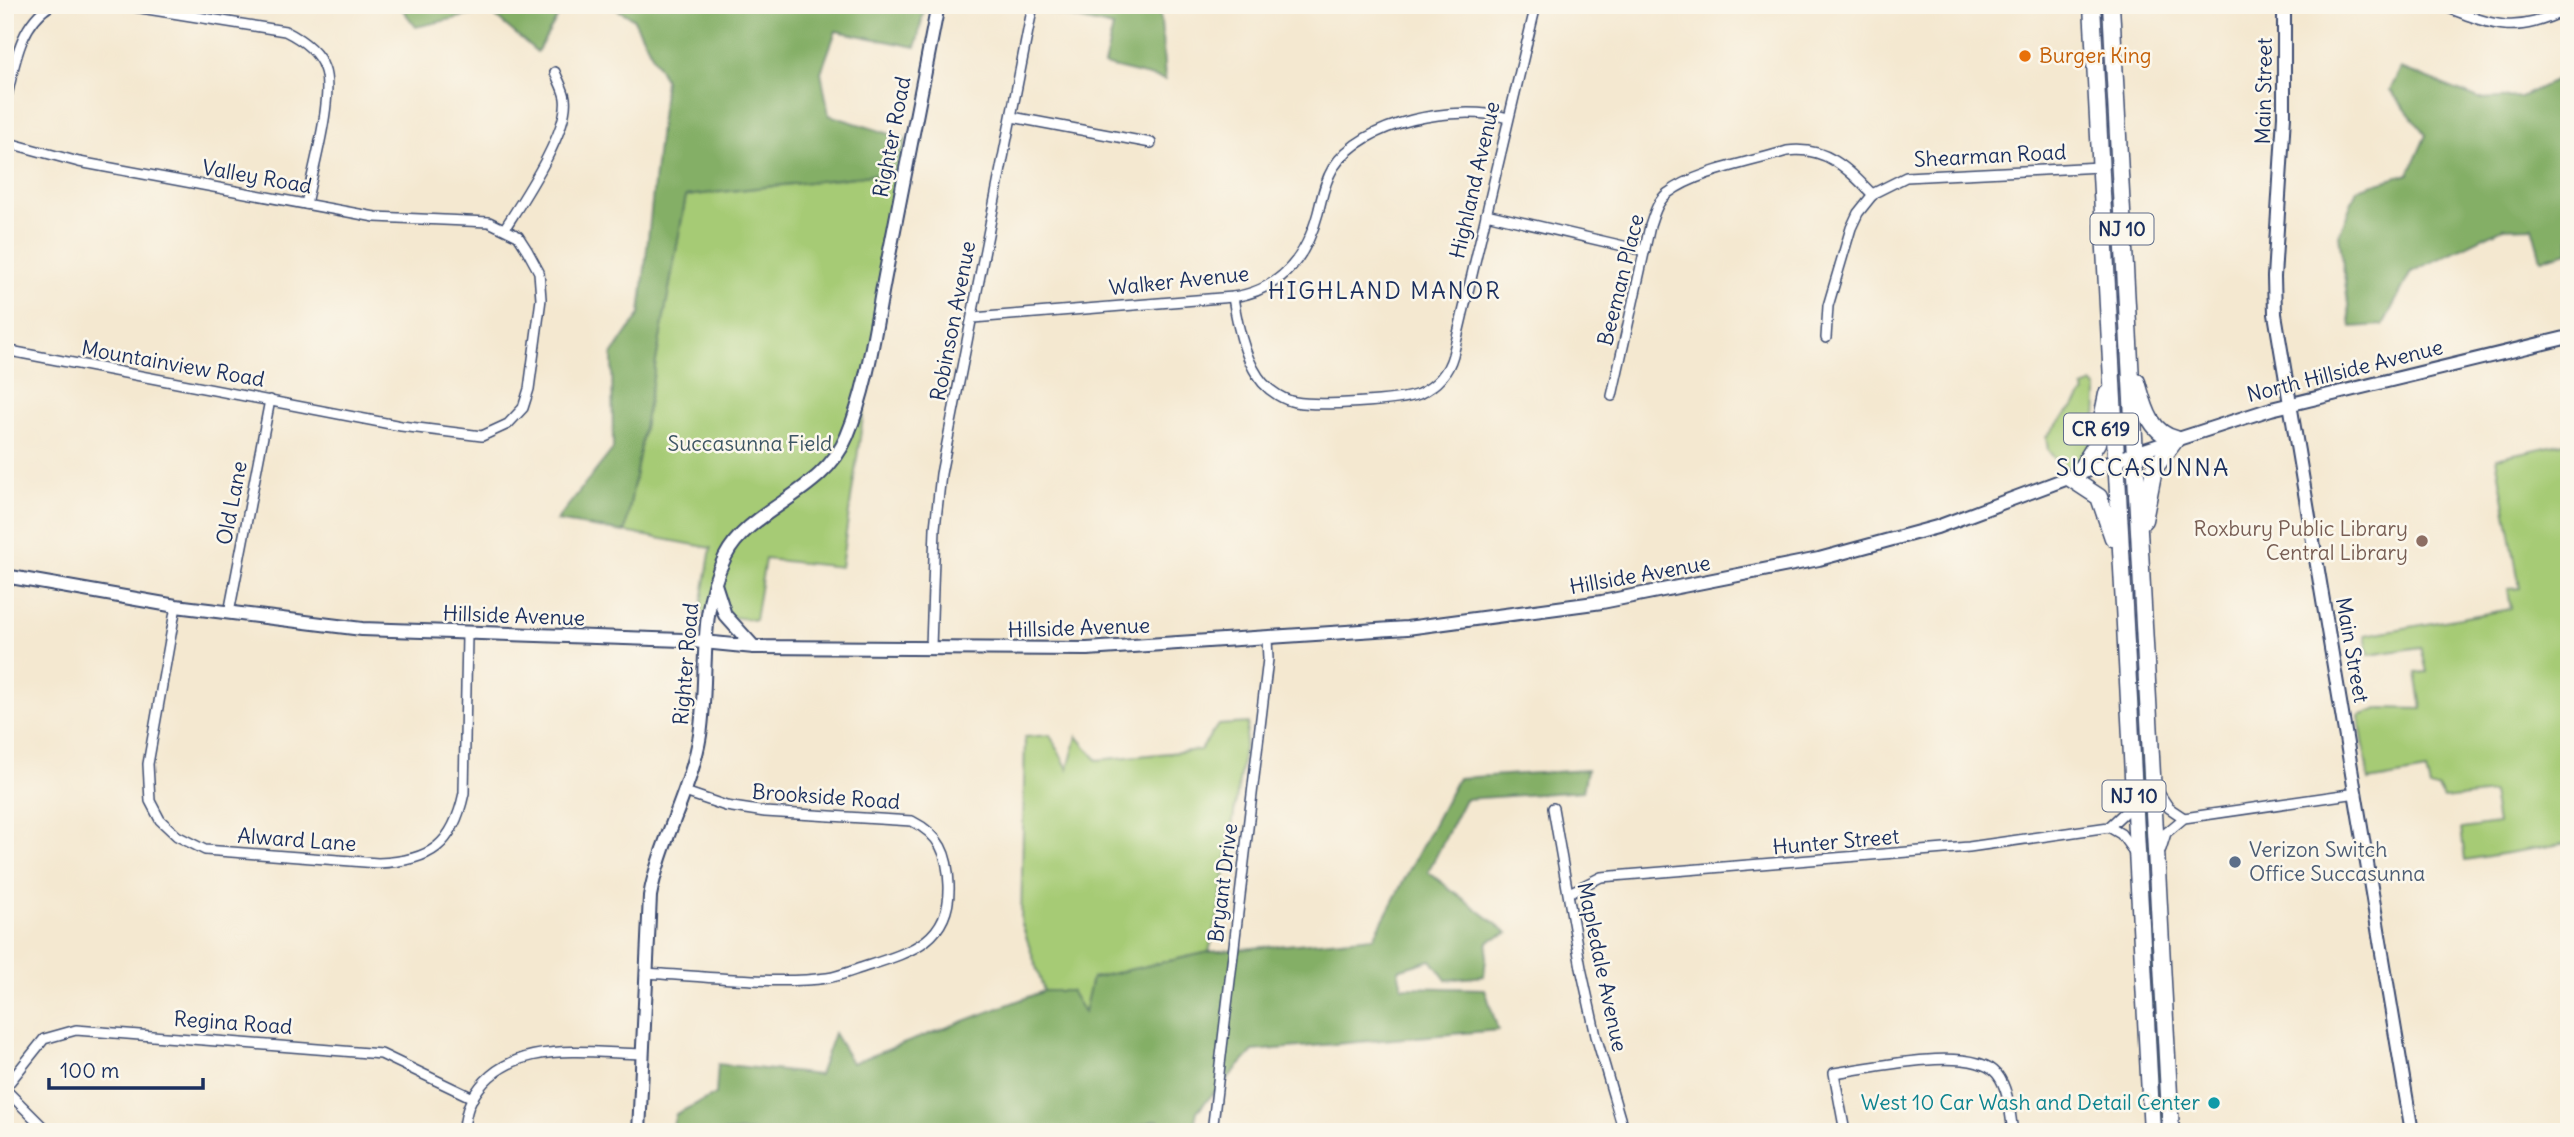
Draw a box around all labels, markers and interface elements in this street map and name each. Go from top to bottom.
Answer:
street label: Main Street [2249,37,2278,145]
place label: Burger King [2039,42,2152,69]
marker: Burger King [2017,48,2033,64]
street label: Righter Road [867,74,916,200]
street label: Highland Avenue [1443,99,1506,261]
street label: Shearman Road [1913,138,2067,173]
street label: Valley Road [200,154,314,199]
street label: Beeman Place [1591,211,1650,349]
road number: NJ 10 [2090,214,2154,244]
street label: Robinson Avenue [924,239,981,403]
street label: Walker Avenue [1107,260,1250,301]
district label: HIGHLAND MANOR [1268,276,1502,305]
street label: North Hillside Avenue [2244,333,2446,408]
street label: Mountainview Road [79,334,267,393]
road number: CR 619 [2064,414,2138,444]
park label: Succasunna Field [668,430,832,457]
district label: SUCCASUNNA [2056,452,2230,482]
street label: Old Lane [210,459,253,547]
place label: Roxbury Public Library Central Library [2194,515,2408,566]
marker: Roxbury Public Library Central Library [2414,533,2430,549]
street label: Hillside Avenue [1567,549,1712,600]
street label: Main Street [2330,595,2375,705]
street label: Hillside Avenue [442,600,586,631]
street label: Righter Road [667,602,704,726]
street label: Hillside Avenue [1007,612,1151,643]
street label: Brookside Road [751,778,901,815]
road number: NJ 10 [2102,780,2166,811]
street label: Alward Lane [237,822,357,857]
street label: Bryant Drive [1202,822,1243,944]
street label: Hunter Street [1771,823,1900,860]
place label: Verizon Switch Office Succasunna [2249,836,2425,887]
marker: Verizon Switch Office Succasunna [2227,854,2243,870]
street label: Mapledale Avenue [1571,880,1634,1054]
street label: Regina Road [173,1005,293,1040]
scale bar [49,1046,203,1090]
text: 100 m [60,1057,119,1084]
place label: West 10 Car Wash and Detail Center [1861,1089,2200,1116]
marker: West 10 Car Wash and Detail Center [2206,1095,2222,1111]

